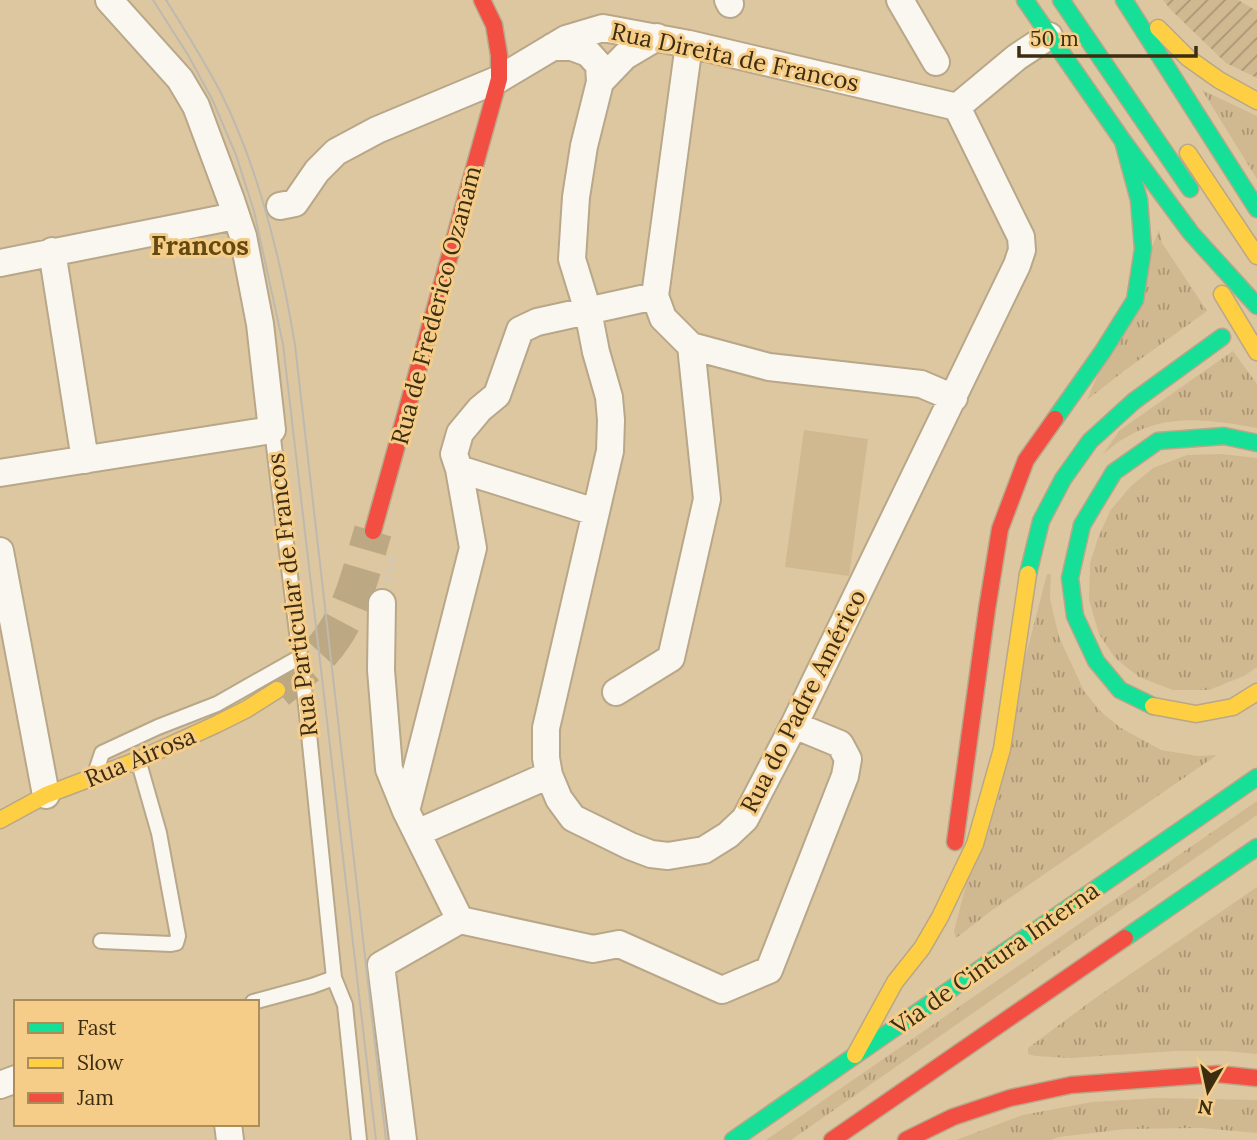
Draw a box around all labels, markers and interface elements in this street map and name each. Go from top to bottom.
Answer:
scale bar [1019,14,1196,58]
street label: Rua Direita de Francos [608,16,862,98]
text: 50 m [1030,25,1079,52]
street label: Rua de Frederico Ozanam [384,162,488,448]
district label: Francos [151,229,249,262]
street label: Rua Particular de Francos [259,451,325,739]
street label: Rua do Padre Américo [733,584,873,818]
street label: Rua Airosa [80,720,200,794]
street label: Via de Cintura Interna [884,875,1105,1042]
legend [14,1000,259,1126]
text: Fast [77,1014,117,1041]
text: Slow [77,1049,124,1076]
north arrow [1173,1056,1243,1126]
text: Jam [76,1084,114,1111]
text: N [1196,1095,1214,1121]

